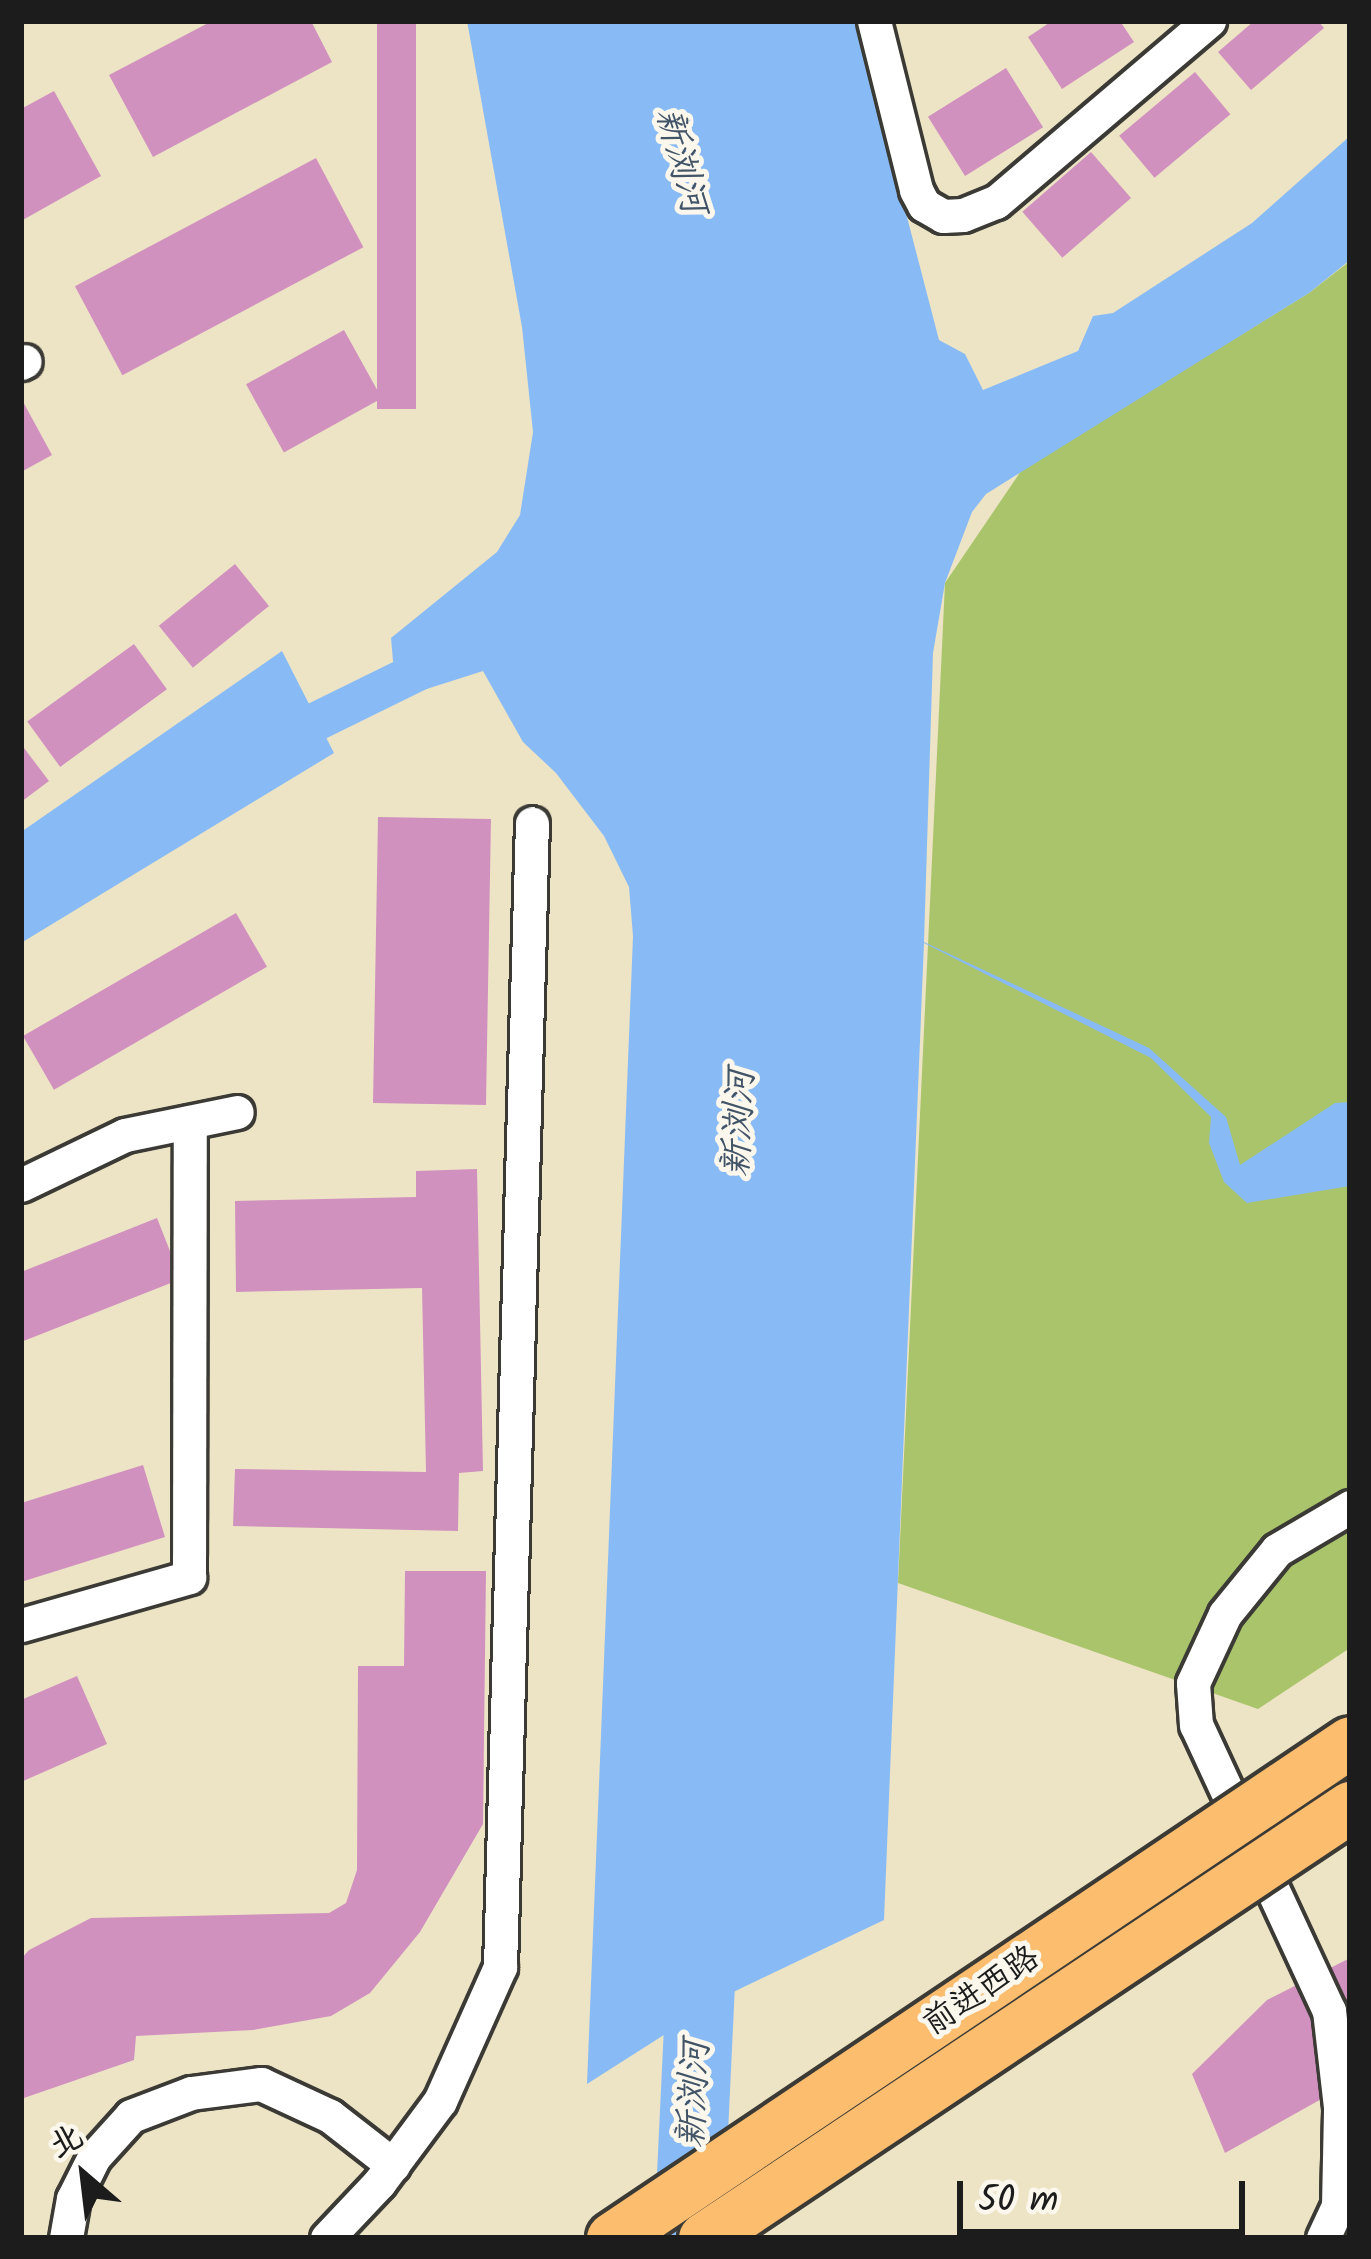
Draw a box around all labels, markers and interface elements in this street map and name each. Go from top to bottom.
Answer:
water label: 新浏河 [645,103,715,219]
water label: 新浏河 [716,1068,764,1178]
street label: 前进西路 [916,1939,1048,2045]
water label: 新浏河 [671,2039,719,2149]
text: 北 [40,2112,94,2174]
north arrow [24,2115,144,2235]
scale bar [963,2157,1251,2231]
text: 50 m [978,2173,1058,2230]

